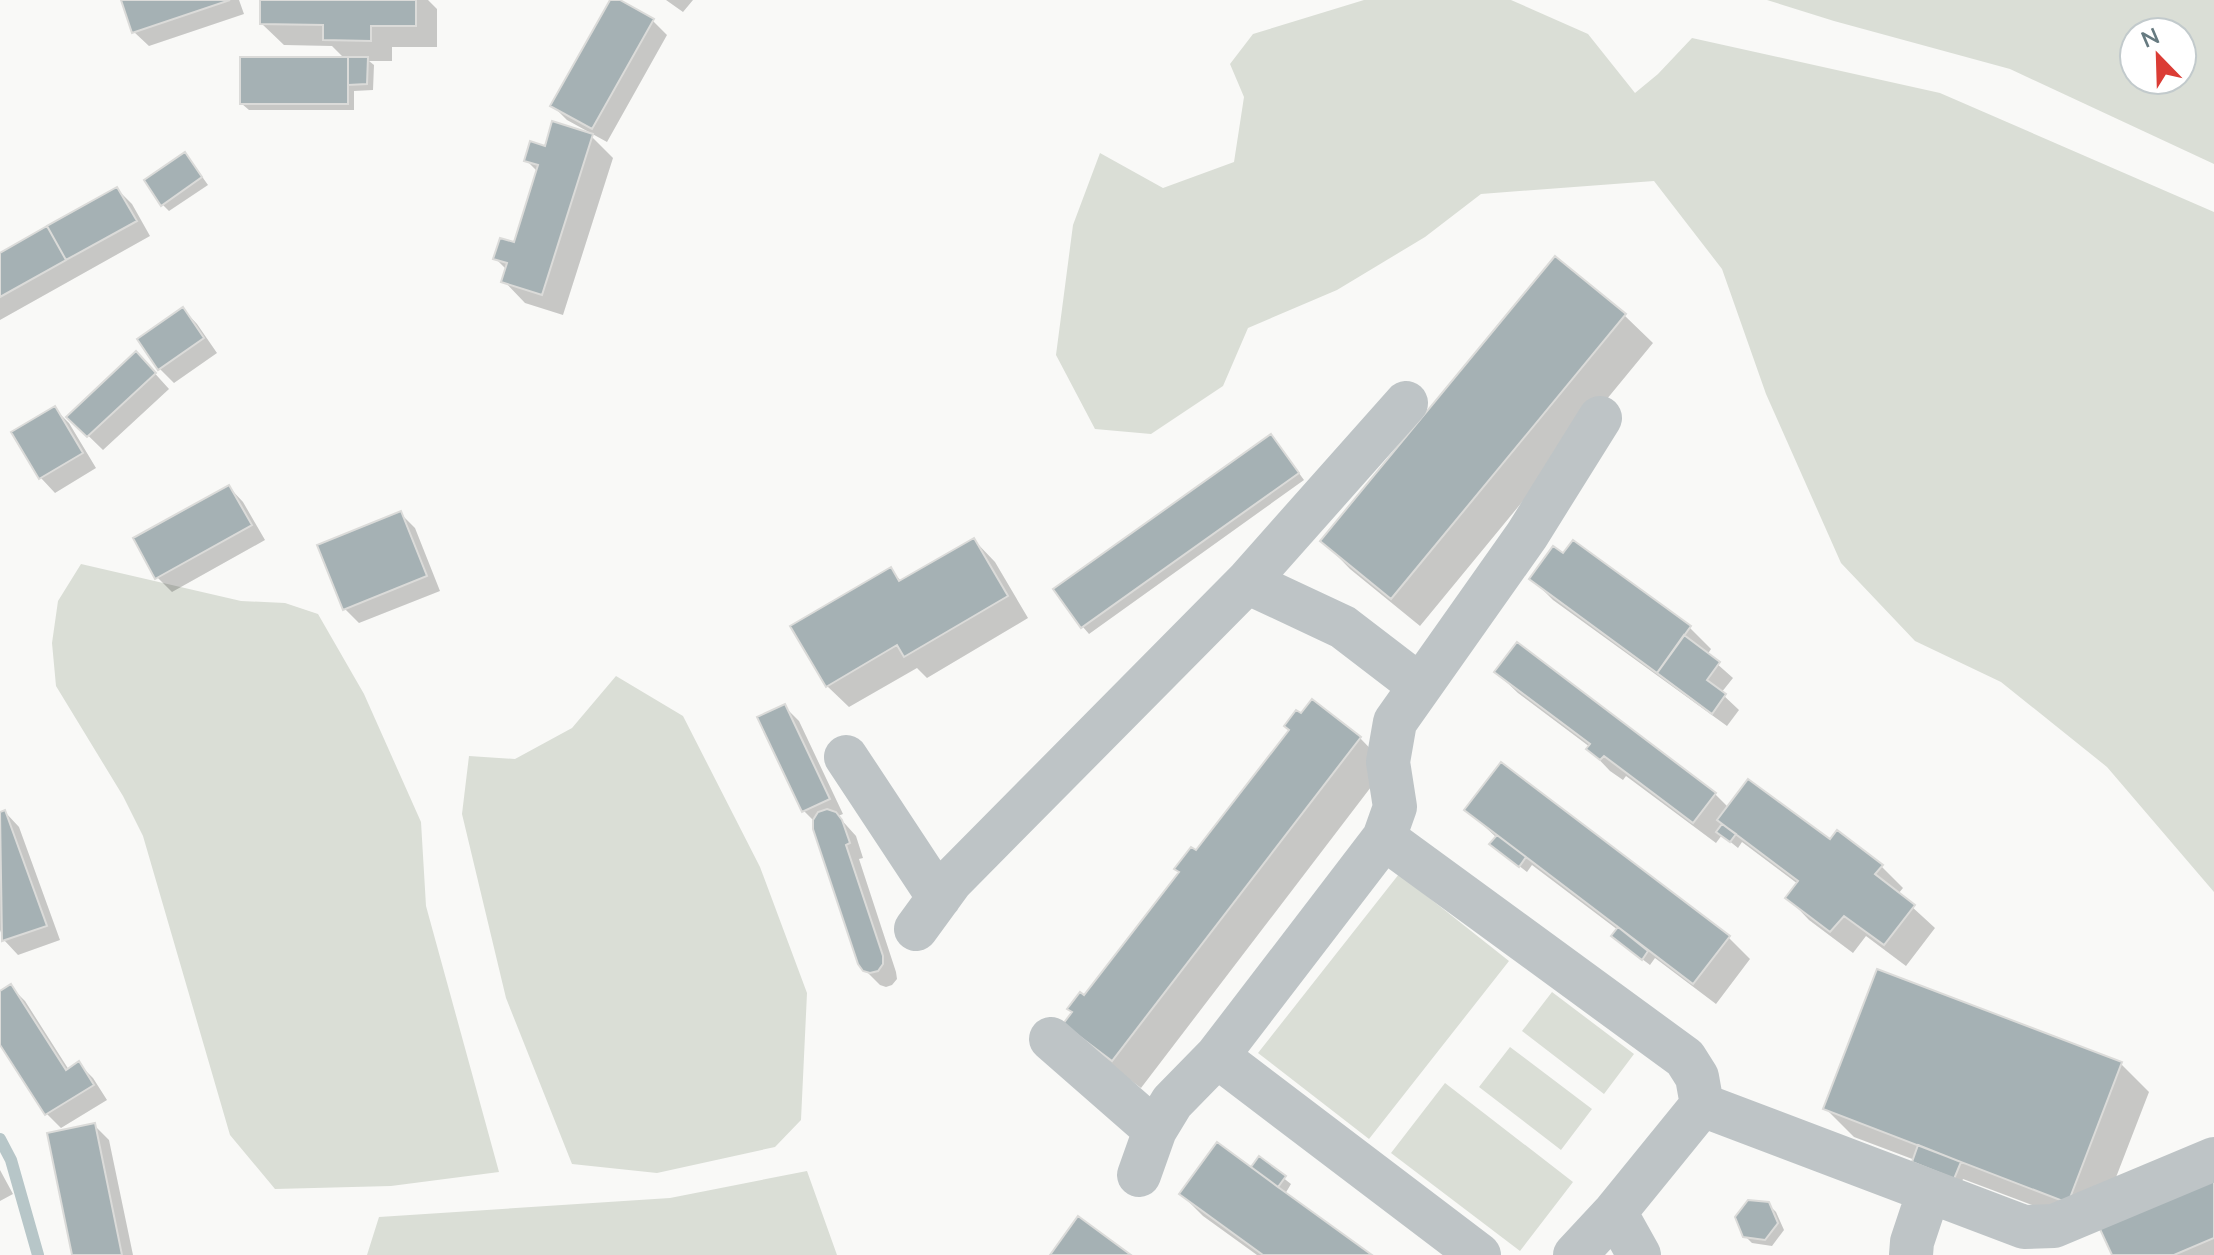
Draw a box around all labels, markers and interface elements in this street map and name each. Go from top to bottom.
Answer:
north arrow [2118,16,2198,96]
text: N [2137,21,2163,53]

